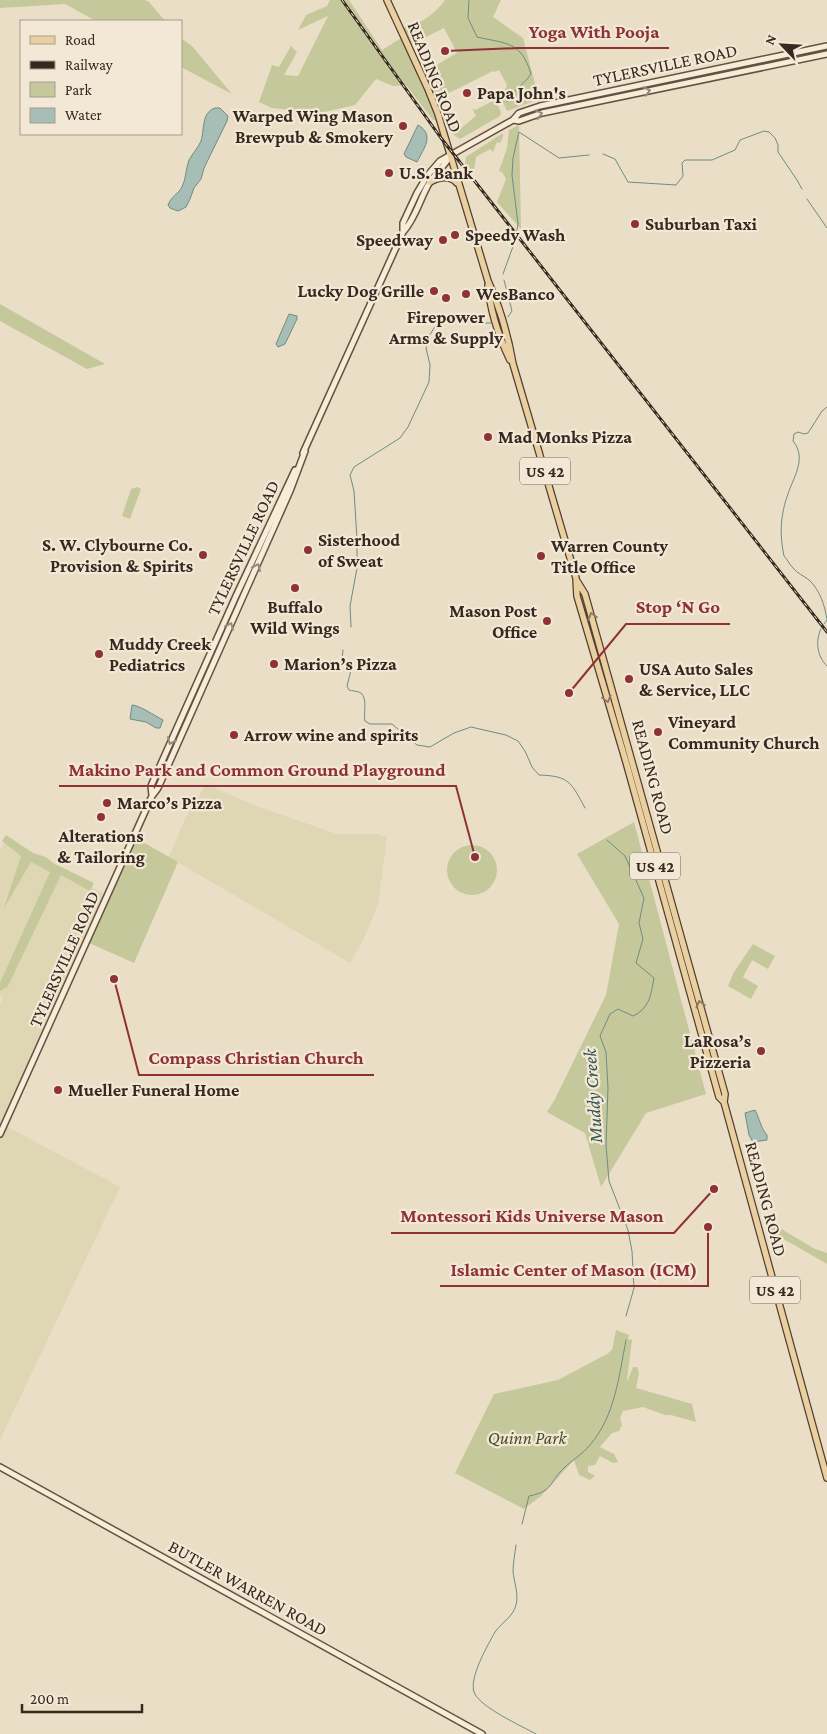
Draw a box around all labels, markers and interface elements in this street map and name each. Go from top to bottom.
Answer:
callout: Yoga With Pooja [518,14,669,48]
street label: READING ROAD [404,19,466,135]
legend [20,20,182,135]
north arrow [757,20,807,70]
text: Yoga With Pooja [529,21,660,43]
text: N [761,31,780,47]
text: Road [65,32,96,48]
street label: TYLERSVILLE ROAD [591,40,739,90]
text: Railway [65,57,113,74]
text: Park [65,82,92,98]
place label: Papa John's [477,83,566,103]
one-way arrow [642,86,651,97]
marker: Papa John's [461,87,473,99]
place label: Warped Wing Mason Brewpub & Smokery [232,106,394,147]
text: Water [65,107,102,123]
one-way arrow [535,110,543,120]
marker: Warped Wing Mason Brewpub & Smokery [397,120,409,132]
place label: U.S. Bank [399,163,473,183]
marker: U.S. Bank [383,167,395,179]
place label: Suburban Taxi [645,214,758,234]
marker: Suburban Taxi [629,218,641,230]
place label: Speedy Wash [465,225,566,245]
marker: Speedy Wash [449,229,461,241]
place label: Speedway [356,230,433,250]
marker: Speedway [437,234,449,246]
place label: Lucky Dog Grille [298,281,424,301]
place label: WesBanco [475,284,555,304]
marker: Lucky Dog Grille [428,285,440,297]
marker: WesBanco [460,288,472,300]
marker: Firepower Arms & Supply [440,292,452,304]
place label: Firepower Arms & Supply [388,307,503,348]
place label: Mad Monks Pizza [498,427,632,447]
marker: Mad Monks Pizza [482,431,494,443]
road number: US 42 [520,458,570,484]
street label: TYLERSVILLE ROAD [203,477,283,619]
place label: Sisterhood of Sweat [318,530,400,571]
place label: S. W. Clybourne Co. Provision & Spirits [42,535,193,576]
place label: Warren County Title Office [550,536,668,577]
marker: Sisterhood of Sweat [302,544,314,556]
marker: S. W. Clybourne Co. Provision & Spirits [197,549,209,561]
marker: Warren County Title Office [535,550,547,562]
one-way arrow [251,563,262,572]
marker: Buffalo Wild Wings [289,582,301,594]
callout: Stop ‘N Go [626,590,730,624]
text: Stop ‘N Go [636,596,720,617]
place label: Buffalo Wild Wings [249,597,340,638]
place label: Mason Post Office [449,601,538,642]
one-way arrow [587,613,597,621]
marker: Mason Post Office [541,615,553,627]
one-way arrow [224,623,234,632]
place label: Muddy Creek Pediatrics [109,634,211,675]
marker: Muddy Creek Pediatrics [93,648,105,660]
place label: Marion’s Pizza [284,654,397,674]
marker: Marion’s Pizza [268,658,280,670]
place label: USA Auto Sales & Service, LLC [639,659,753,700]
marker: USA Auto Sales & Service, LLC [623,673,635,685]
one-way arrow [602,695,612,703]
place label: Vineyard Community Church [667,712,820,753]
street label: READING ROAD [628,717,678,837]
place label: Arrow wine and spirits [243,725,418,745]
marker: Vineyard Community Church [652,726,664,738]
marker: Arrow wine and spirits [228,729,240,741]
one-way arrow [168,736,178,745]
callout: Makino Park and Common Ground Playground [59,752,456,786]
text: Makino Park and Common Ground Playground [68,759,446,780]
place label: Marco’s Pizza [117,793,222,813]
marker: Marco’s Pizza [101,797,113,809]
marker: Alterations & Tailoring [95,811,107,823]
place label: Alterations & Tailoring [57,826,145,867]
road number: US 42 [630,852,680,879]
street label: TYLERSVILLE ROAD [25,888,103,1030]
one-way arrow [695,1000,706,1009]
place label: LaRosa’s Pizzeria [684,1031,751,1072]
callout: Compass Christian Church [139,1041,374,1075]
marker: LaRosa’s Pizzeria [755,1045,767,1057]
text: Compass Christian Church [148,1047,364,1068]
water label: Muddy Creek [579,1047,606,1145]
place label: Mueller Funeral Home [68,1080,239,1100]
marker: Mueller Funeral Home [52,1084,64,1096]
street label: READING ROAD [741,1139,791,1259]
callout: Montessori Kids Universe Mason [391,1199,674,1233]
text: Montessori Kids Universe Mason [400,1205,664,1226]
callout: Islamic Center of Mason (ICM) [440,1252,708,1286]
text: Islamic Center of Mason (ICM) [450,1259,698,1281]
road number: US 42 [750,1276,800,1304]
park label: Quinn Park [488,1428,567,1448]
street label: BUTLER WARREN ROAD [165,1536,331,1640]
scale bar [22,1682,142,1714]
text: 200 m [30,1691,69,1707]

